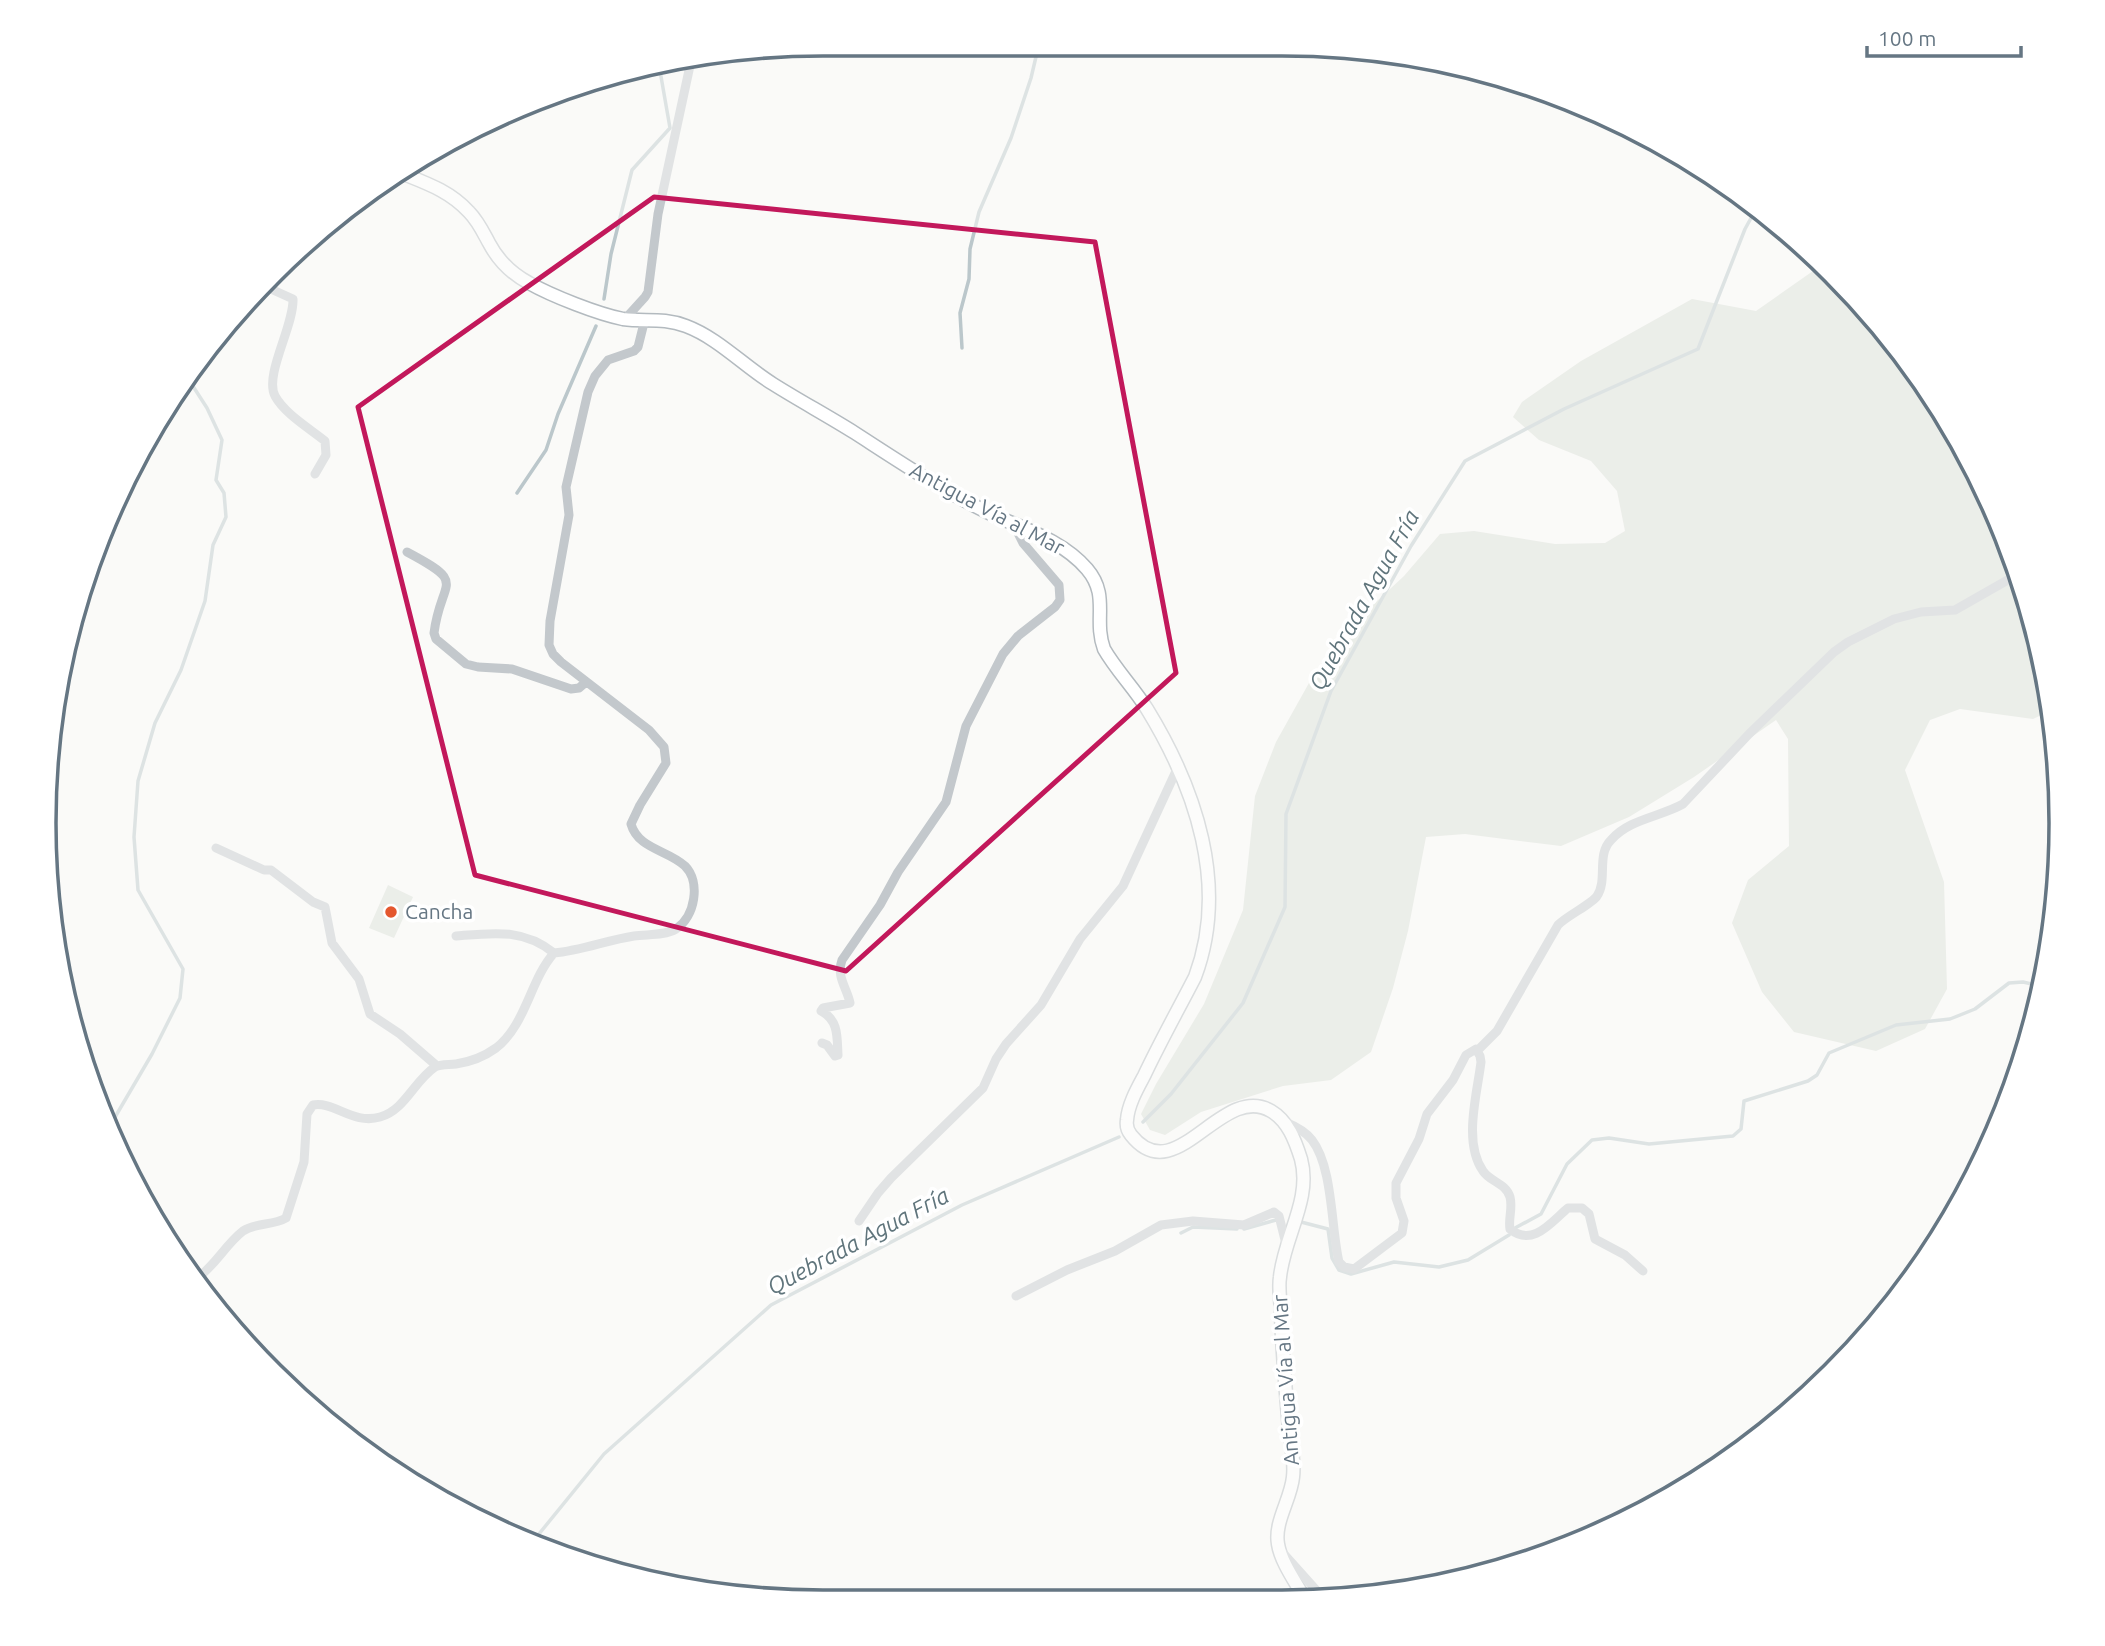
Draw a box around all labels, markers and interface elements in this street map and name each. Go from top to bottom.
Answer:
scale bar [1867,14,2021,58]
text: 100 m [1878,26,1936,50]
street label: Antigua Vía al Mar [906,457,1069,559]
water label: Quebrada Agua Fría [1304,505,1423,694]
place label: Cancha [405,899,473,923]
marker: Cancha [383,904,399,920]
water label: Quebrada Agua Fría [763,1182,953,1299]
street label: Antigua Vía al Mar [1267,1294,1303,1466]

